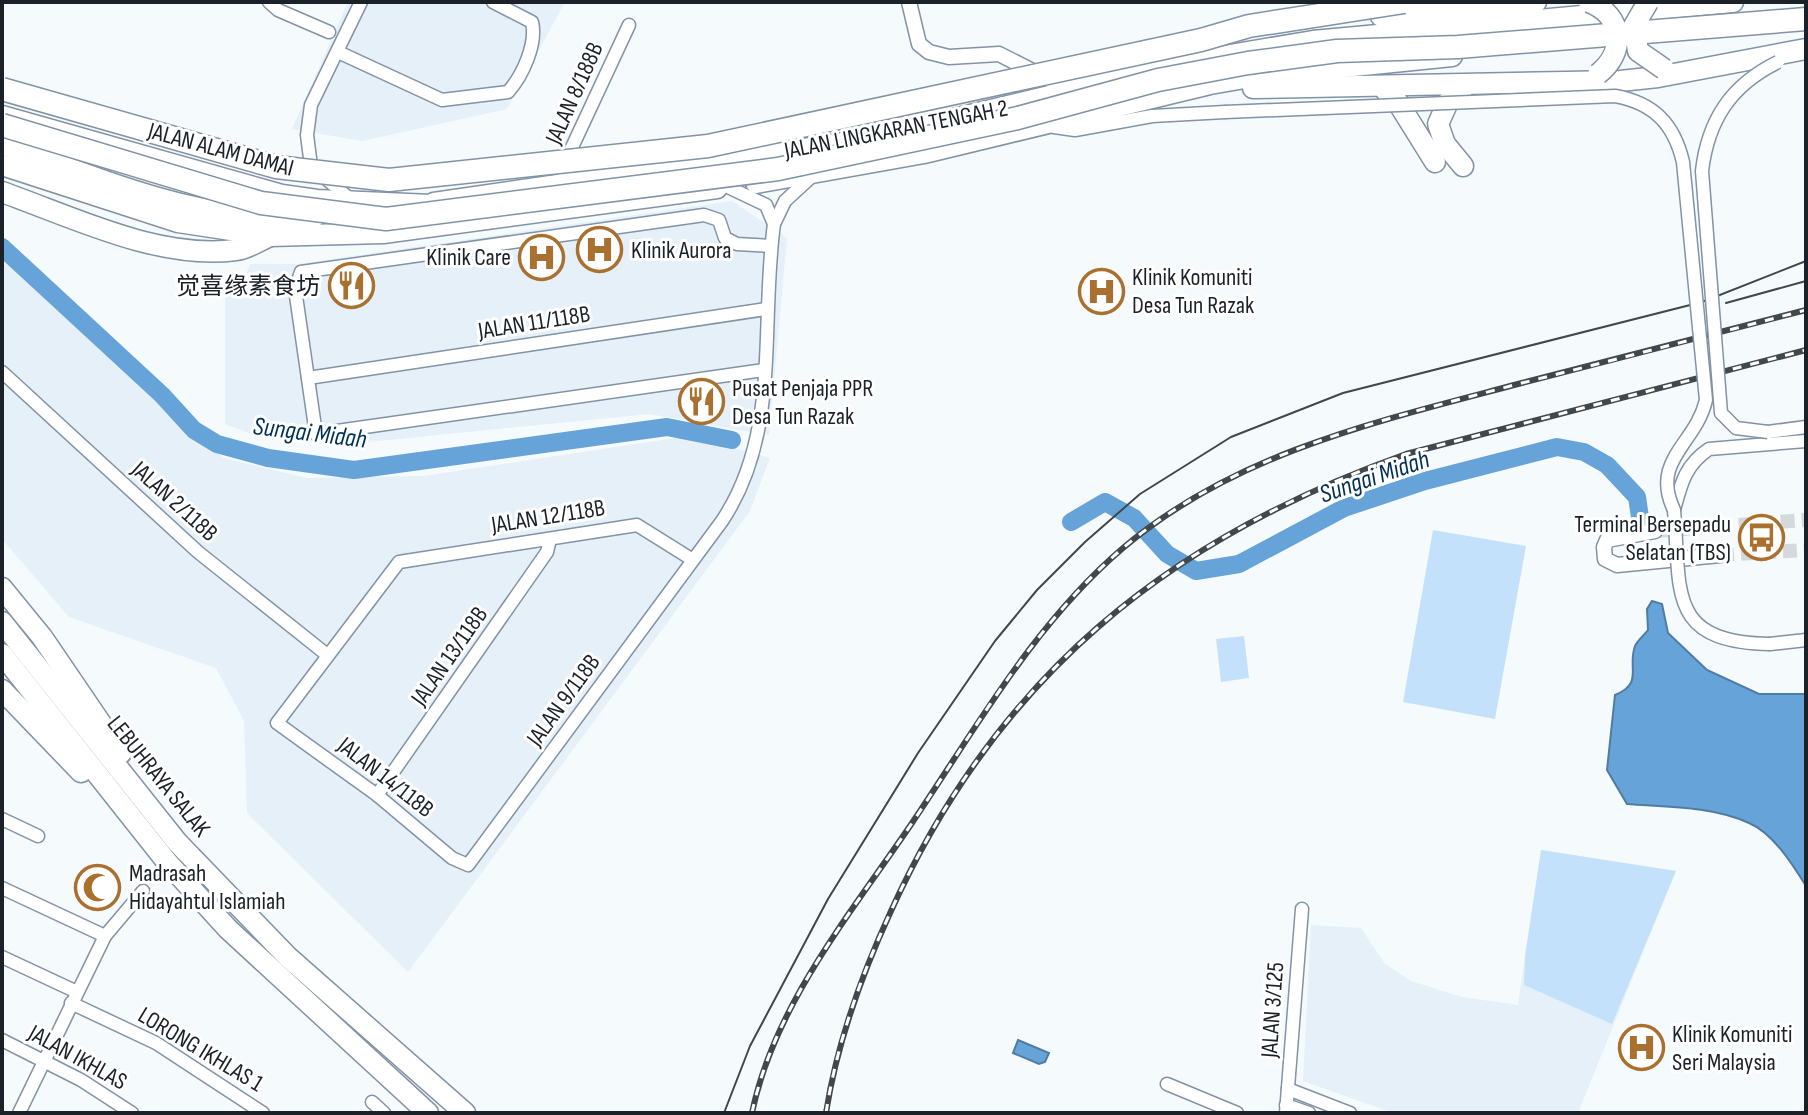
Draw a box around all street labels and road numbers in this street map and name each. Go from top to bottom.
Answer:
street label: JALAN 8/188B [539,38,610,149]
street label: JALAN LINGKARAN TENGAH 2 [781,94,1010,166]
street label: JALAN ALAM DAMAI [144,116,297,183]
street label: JALAN 11/118B [475,299,592,346]
street label: JALAN 2/118B [125,454,224,548]
street label: JALAN 12/118B [488,493,607,540]
street label: JALAN 13/118B [404,601,494,712]
street label: JALAN 9/118B [520,649,606,753]
street label: LEBUHRAYA SALAK [101,710,216,843]
street label: JALAN 14/118B [331,730,440,824]
street label: JALAN 3/125 [1255,961,1290,1060]
street label: LORONG IKHLAS 1 [133,1001,269,1098]
street label: JALAN IKHLAS [23,1018,132,1096]

